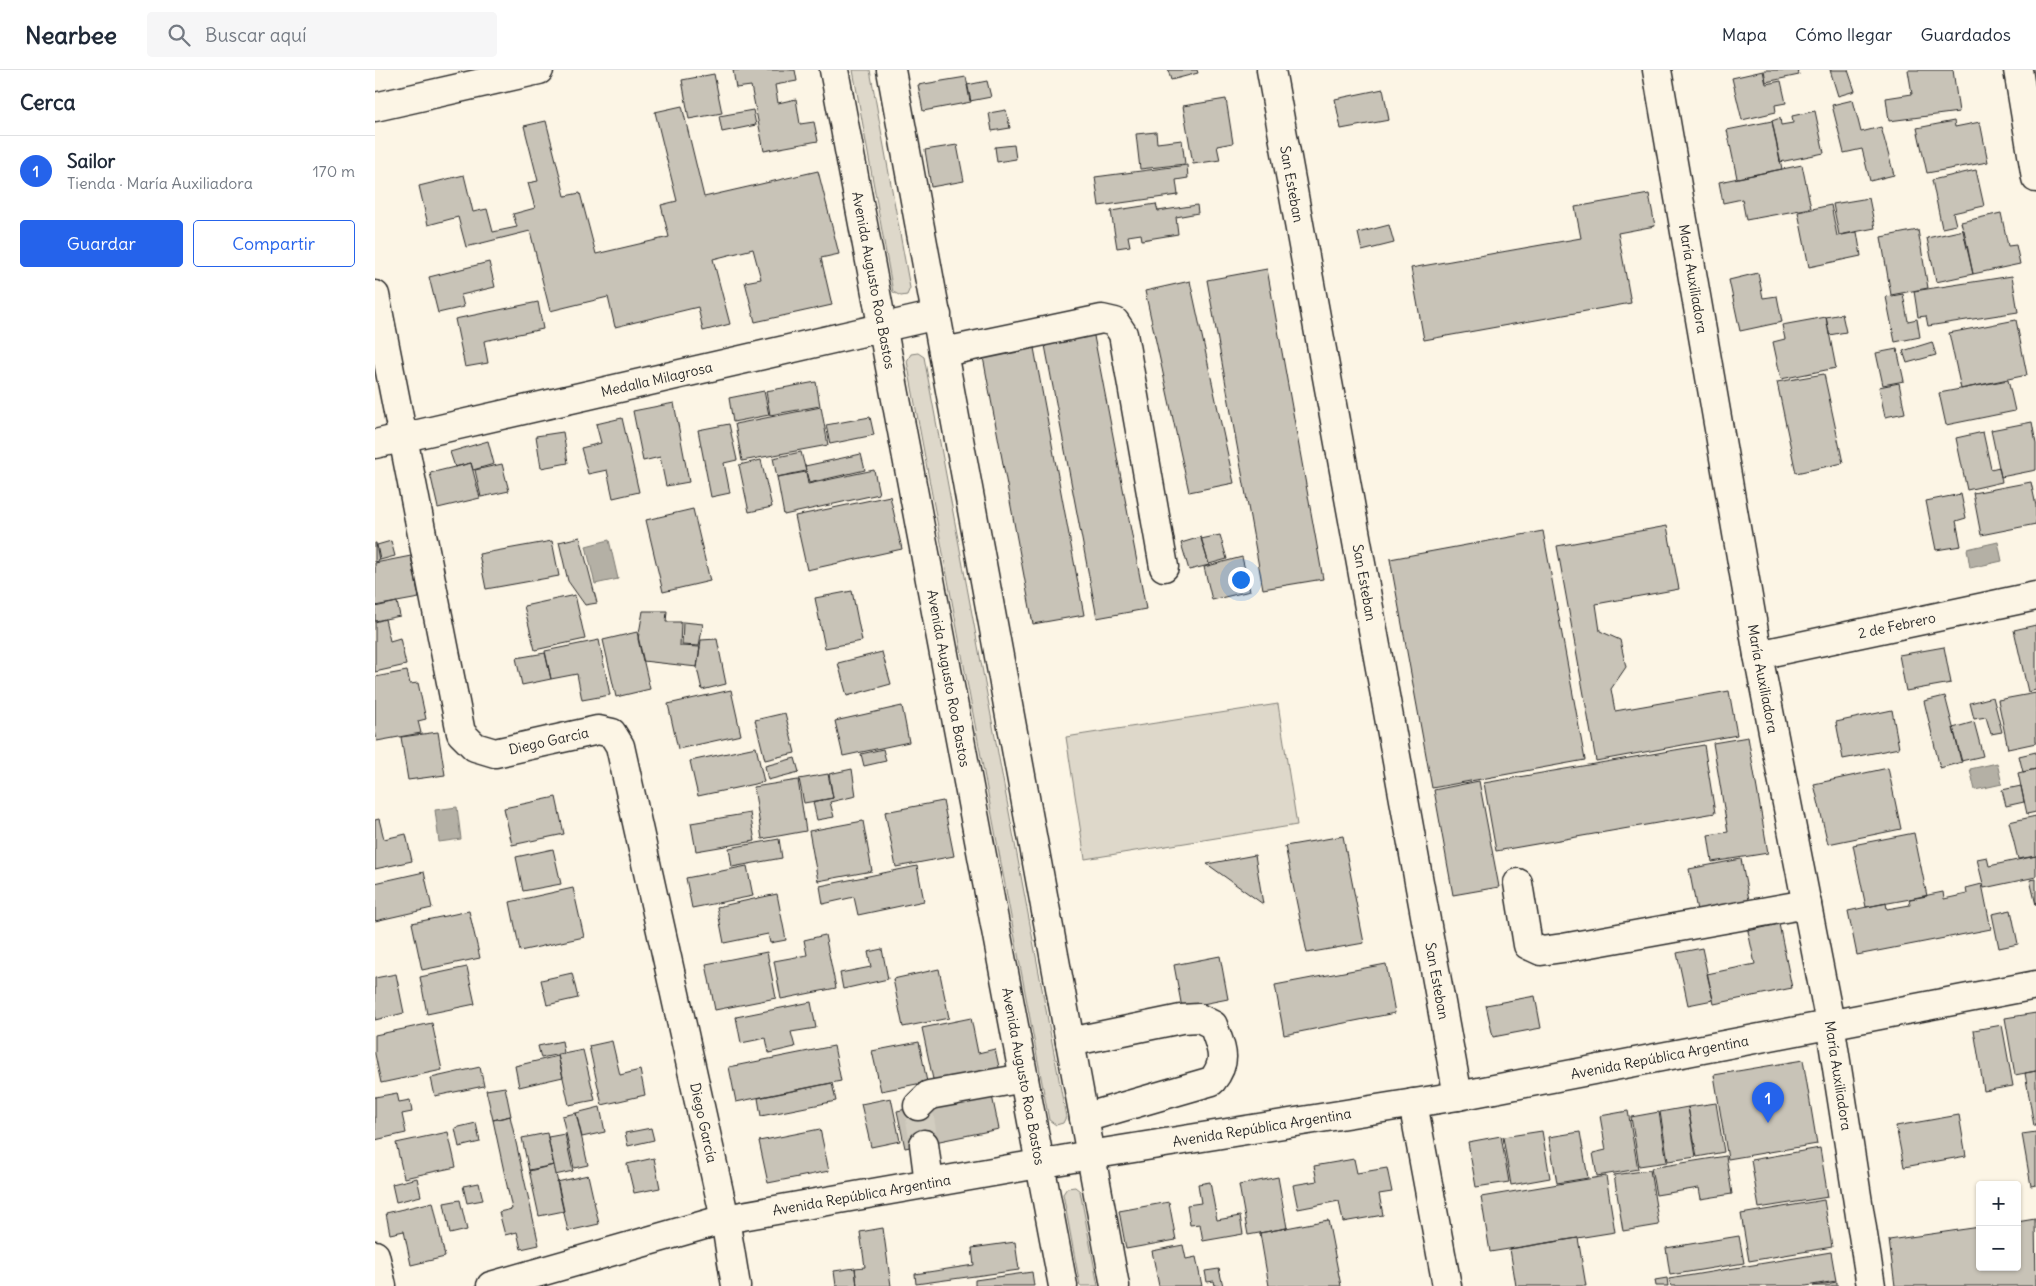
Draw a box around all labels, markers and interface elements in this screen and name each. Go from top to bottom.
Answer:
search box [147,12,497,57]
text: Nearbee [25,20,117,50]
icon: search [165,21,193,49]
text: Buscar aquí [205,23,306,47]
text: Mapa [1722,23,1767,46]
text: Cómo llegar [1795,23,1892,46]
text: Guardados [1920,23,2011,46]
text: Cerca [20,89,75,116]
street label: San Esteban [1276,144,1308,224]
text: Sailor [67,149,115,173]
text: 1 [33,161,39,181]
text: 170 m [312,161,355,181]
text: Tienda · María Auxiliadora [67,173,253,193]
street label: Avenida Augusto Roa Bastos [848,190,899,370]
button: Guardar [20,220,183,267]
button: Compartir [193,220,355,267]
street label: María Auxiliadora [1675,223,1711,335]
street label: Medalla Milagrosa [599,358,714,401]
street label: San Esteban [1349,543,1380,622]
your location [1228,567,1254,593]
street label: Avenida Augusto Roa Bastos [923,588,974,768]
street label: 2 de Febrero [1856,609,1937,643]
street label: María Auxiliadora [1744,623,1782,735]
street label: Diego García [507,723,590,759]
street label: San Esteban [1421,941,1453,1021]
street label: Avenida Augusto Roa Bastos [998,986,1049,1166]
street label: María Auxiliadora [1821,1020,1856,1132]
street label: Avenida República Argentina [1569,1031,1750,1083]
street label: Diego García [686,1081,721,1164]
pin: 1 [1752,1082,1784,1123]
street label: Avenida República Argentina [1171,1104,1352,1151]
street label: Avenida República Argentina [771,1171,952,1220]
map controls [1976,1181,2021,1271]
button: + [1976,1181,2021,1226]
button: − [1976,1226,2021,1271]

